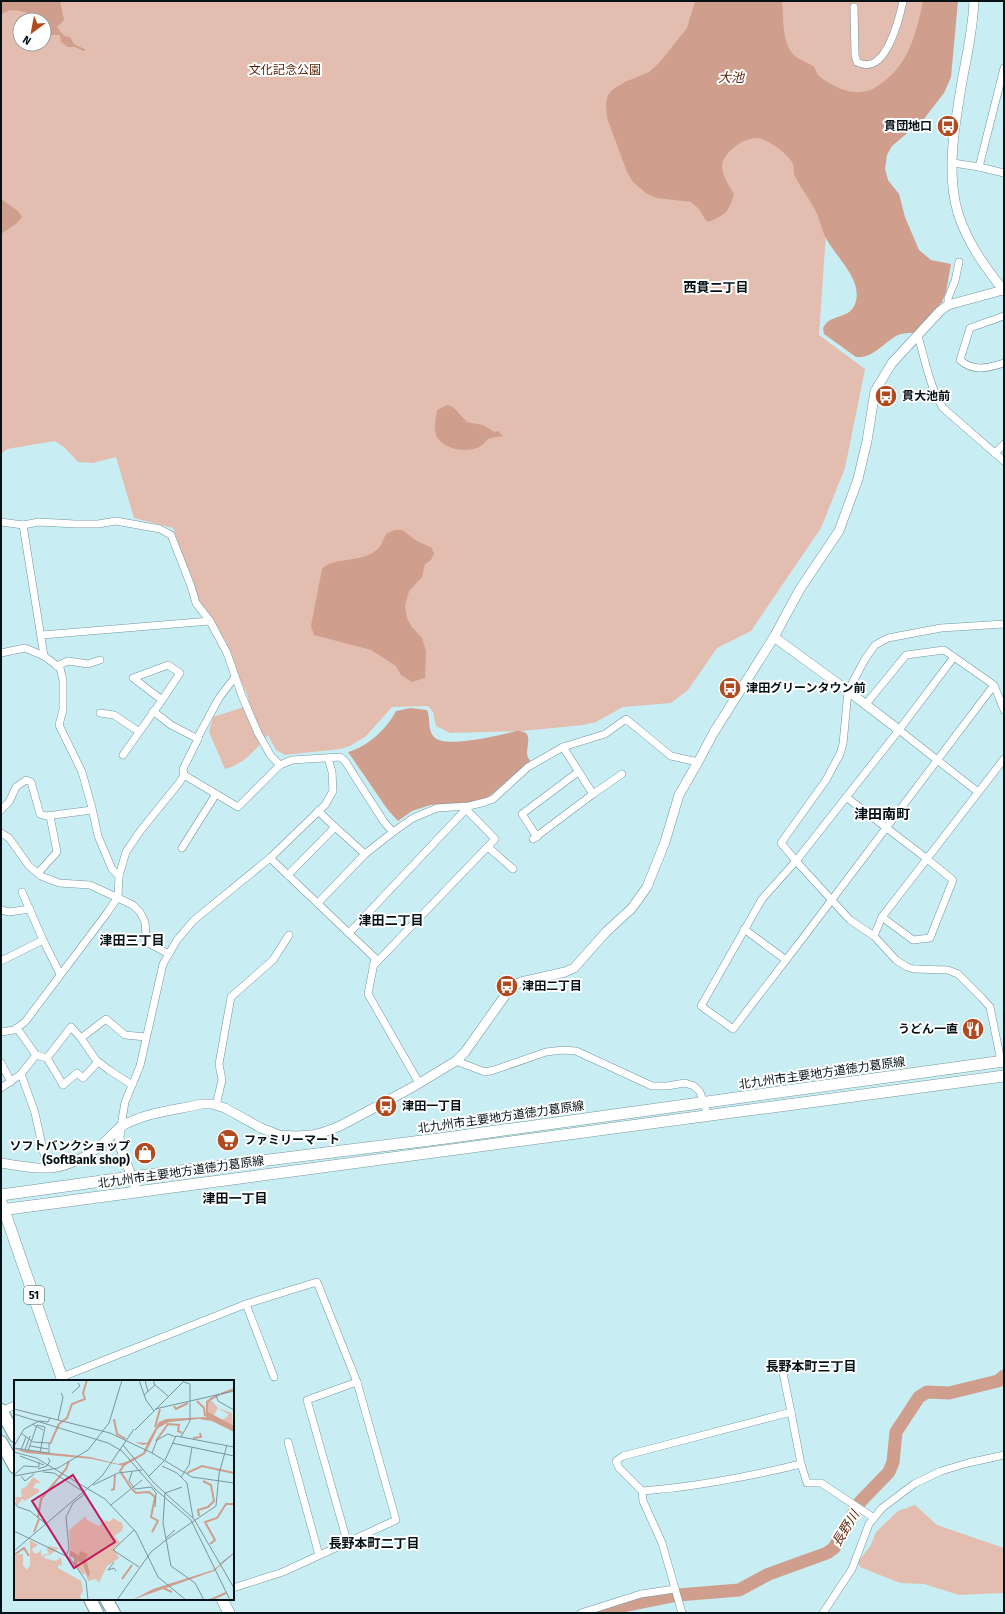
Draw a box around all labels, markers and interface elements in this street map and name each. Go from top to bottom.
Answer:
north arrow [12,12,52,52]
text: N [20,33,34,48]
park label: 文化記念公園 [249,63,321,77]
water label: 大池 [718,70,746,85]
bus stop icon: 貫団地口 [935,113,961,139]
place label: 貫団地口 [884,119,932,133]
district label: 西貫二丁目 [683,280,749,295]
bus stop icon: 貫大池前 [873,383,899,409]
place label: 貫大池前 [902,389,950,403]
bus stop icon: 津田グリーンタウン前 [717,675,743,701]
place label: 津田グリーンタウン前 [746,681,865,695]
district label: 津田南町 [854,806,910,823]
district label: 津田二丁目 [358,913,424,928]
district label: 津田三丁目 [99,933,165,948]
bus stop icon: 津田二丁目 [494,973,520,999]
place label: 津田二丁目 [522,979,582,993]
restaurant icon: うどん一直 [960,1016,986,1042]
place label: うどん一直 [898,1022,958,1036]
street label: 北九州市主要地方道徳力葛原線 [738,1054,906,1092]
bus stop icon: 津田一丁目 [373,1093,399,1119]
street label: 北九州市主要地方道徳力葛原線 [417,1098,585,1136]
place label: 津田一丁目 [402,1099,462,1113]
supermarket icon: ファミリーマート [215,1127,241,1153]
place label: ファミリーマート [244,1133,340,1147]
place label: ソフトバンクショップ (SoftBank shop) [9,1139,130,1167]
shop icon: ソフトバンクショップ (SoftBank shop) [132,1140,158,1166]
street label: 北九州市主要地方道徳力葛原線 [97,1153,265,1191]
district label: 津田一丁目 [202,1191,268,1206]
road number: 51 [24,1286,44,1304]
district label: 長野本町三丁目 [765,1359,857,1374]
inset map [14,1380,234,1600]
water label: 長野川 [829,1506,863,1549]
district label: 長野本町二丁目 [328,1536,420,1551]

